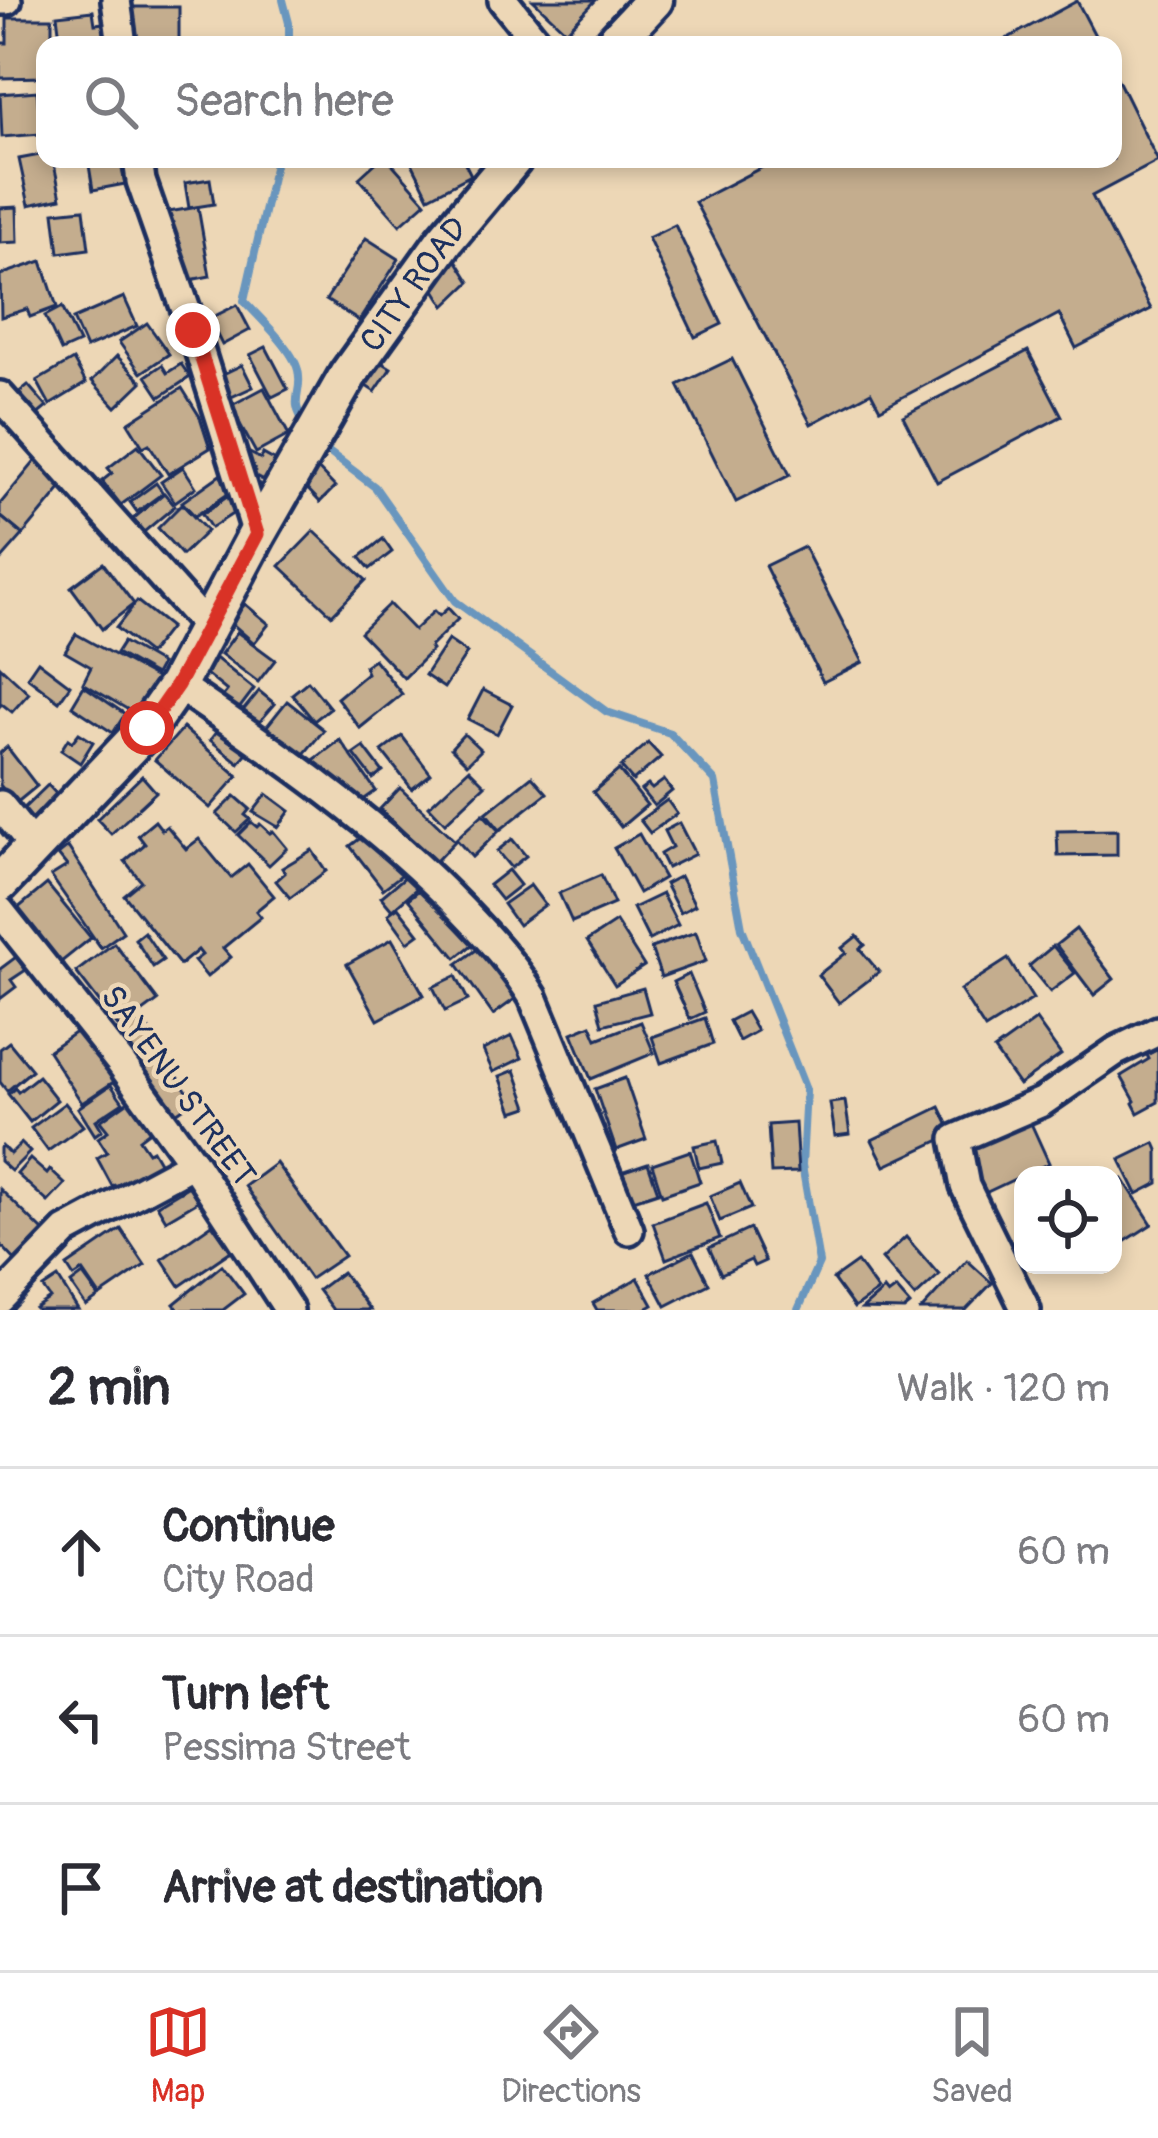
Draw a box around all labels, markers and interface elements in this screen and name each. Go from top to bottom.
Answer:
search box [36,36,1122,168]
icon: search [78,69,144,135]
text: Search here [174,74,394,130]
street label: CITY ROAD [351,208,476,360]
route end [166,303,220,357]
route start [120,701,174,755]
street label: SAYENU STREET [91,978,265,1194]
map controls [1014,1166,1122,1274]
button: locate [1014,1166,1122,1274]
text: 2 min [48,1356,170,1420]
text: Walk · 120 m [897,1364,1110,1413]
text: Continue [162,1499,335,1555]
icon: ahead [48,1519,114,1585]
text: 60 m [1018,1527,1110,1576]
text: City Road [162,1555,315,1604]
text: Turn left [162,1667,329,1723]
icon: left [48,1687,114,1753]
text: 60 m [1018,1695,1110,1744]
text: Pessima Street [162,1723,411,1772]
icon: arrive [48,1855,114,1921]
text: Arrive at destination [162,1860,543,1916]
tab: Map [145,1999,211,2112]
tab: Directions [501,1999,641,2112]
tab: Saved [931,1999,1013,2112]

